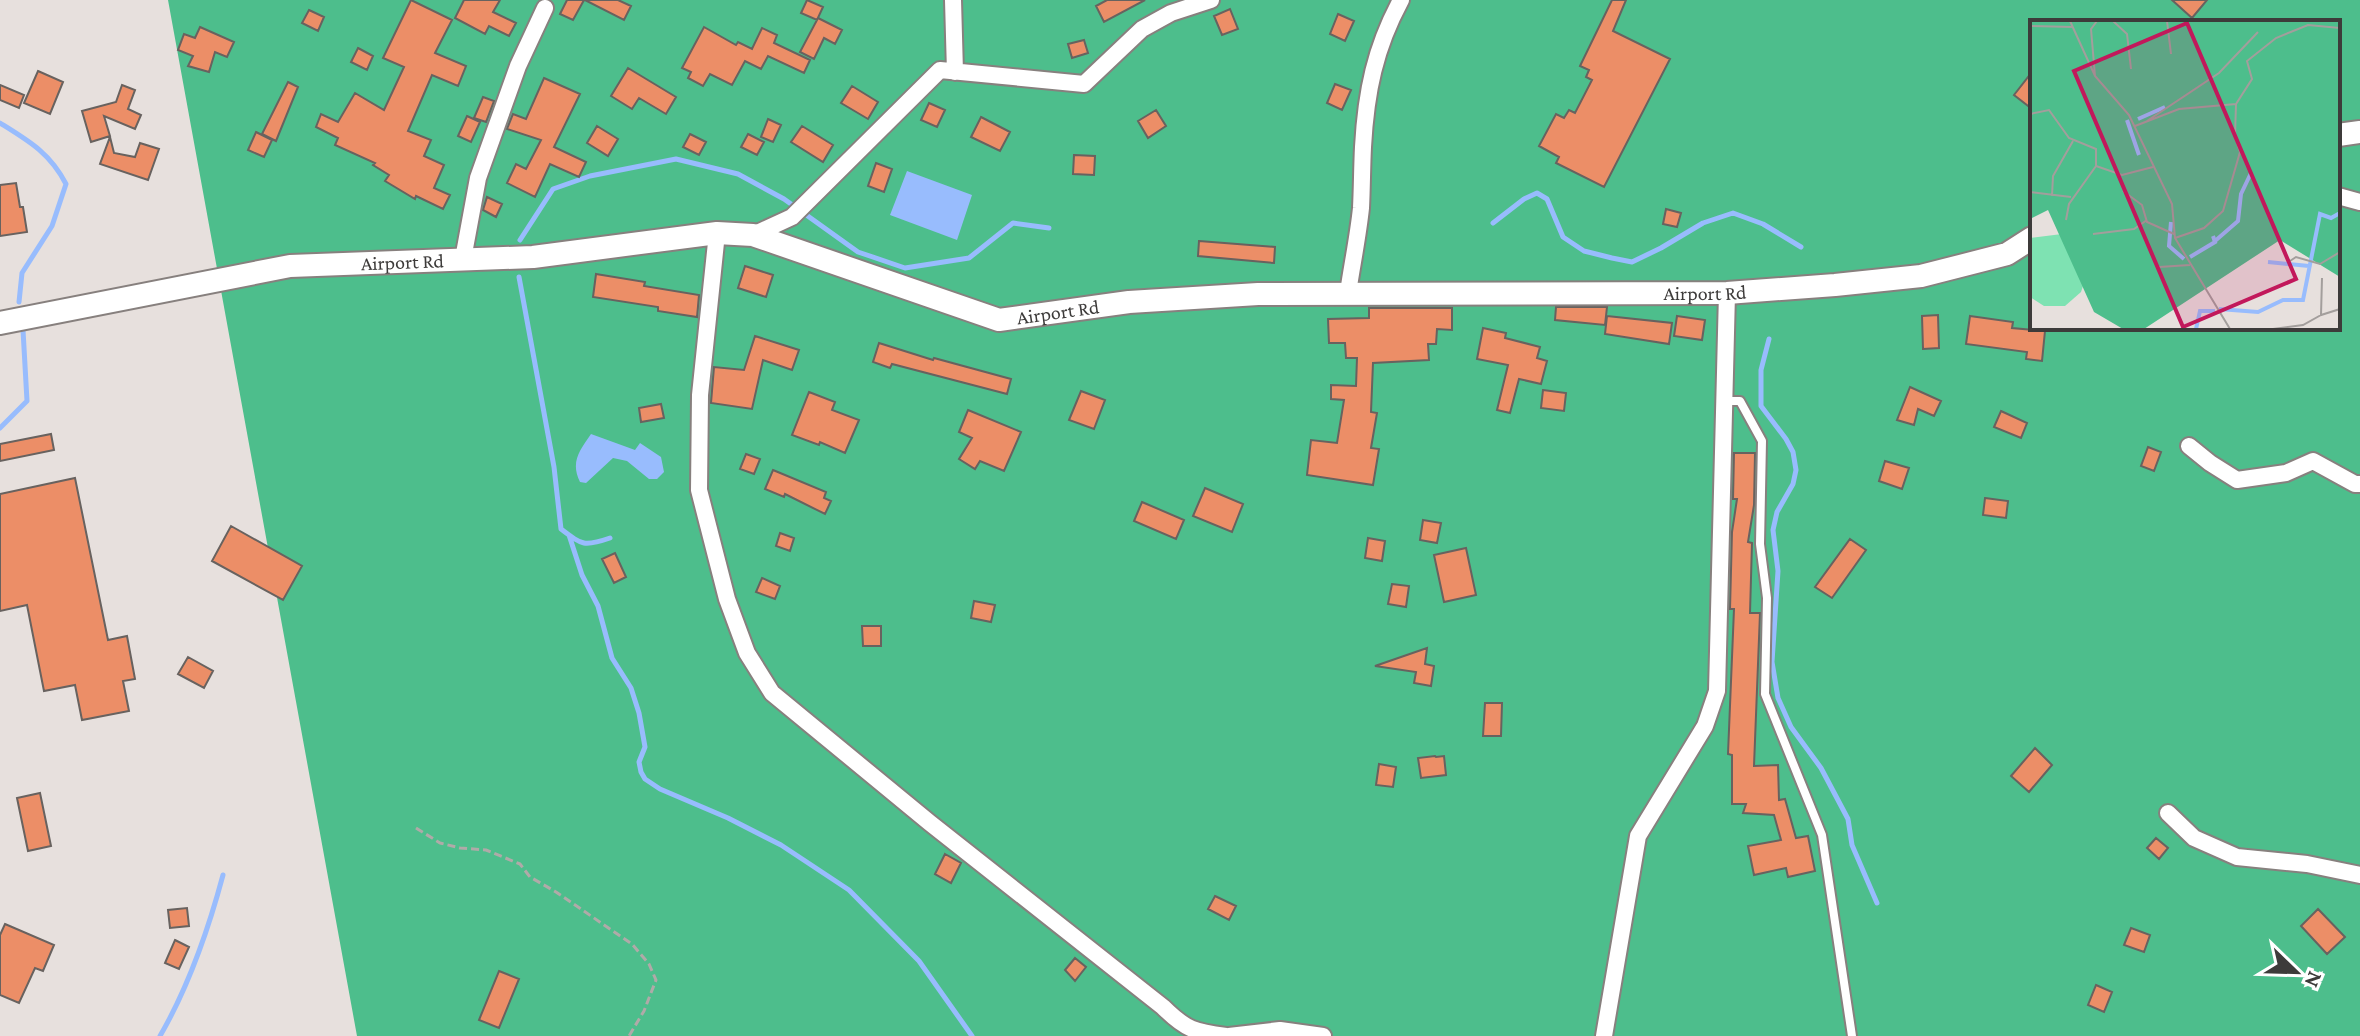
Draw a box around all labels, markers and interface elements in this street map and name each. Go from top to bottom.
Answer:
inset map [2030,20,2340,330]
street label: Airport Rd [360,249,445,274]
street label: Airport Rd [1663,281,1748,305]
street label: Airport Rd [1015,295,1101,328]
north arrow [2256,932,2336,1012]
text: N [2300,968,2328,991]

